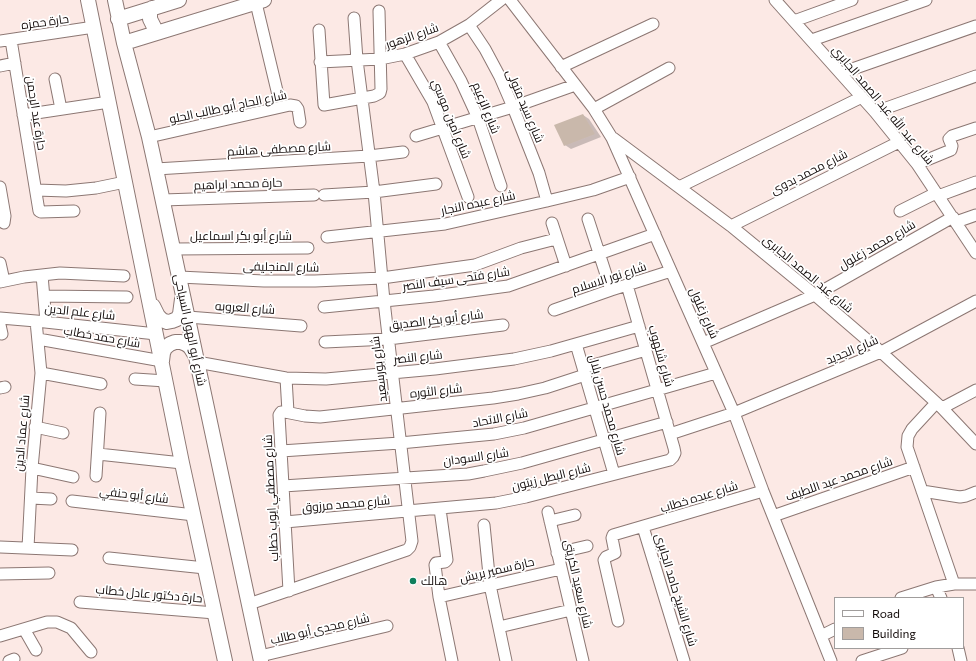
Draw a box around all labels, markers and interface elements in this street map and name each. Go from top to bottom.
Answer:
street label: حارة حمزه [20,12,70,32]
street label: شارع الزهور [384,20,440,52]
street label: شارع عبد الله عبد الصمد الجابري [829,43,937,167]
street label: شارع سيد متولى [503,67,547,145]
street label: حارة عبد الرحمن [23,75,49,151]
street label: شارع امين موسي [428,77,474,161]
street label: شارع الزعيم [469,80,503,136]
street label: شارع الحاج أبو طالب الحلو [168,87,288,127]
street label: شارع مصطفى هاشم [227,139,331,159]
street label: شارع محمد بدوى [768,146,850,198]
street label: حارة محمد ابراهيم [193,175,283,193]
street label: شارع عبده النجار [439,188,517,218]
street label: شارع محمد زغلول [836,217,918,273]
street label: شارع أبو بكر اسماعيل [190,229,292,243]
street label: شارع عبد الصمد الجابرى [760,232,856,316]
street label: شارع المنجليفى [243,259,319,275]
street label: شارع نور الاسلام [570,259,648,297]
street label: شارع فتحى سيف النصر [401,264,511,294]
street label: شارع أبو الهول السياحى [171,273,209,387]
street label: شارع زغلول [686,285,722,341]
street label: شارع العروبه [215,299,275,317]
street label: شارع علم الدين [44,301,116,323]
street label: شارع أبو بكر الصديق [388,307,484,333]
street label: شارع حمد خطاب [62,323,142,351]
street label: شارع شلهوب [645,324,677,388]
street label: شارع الجديد [824,333,880,367]
street label: شارع بورسعيد [368,335,390,403]
street label: شارع النصر [393,347,443,367]
street label: شارع محمد حسن بلال [586,353,628,457]
street label: شارع الثوره [409,381,463,401]
street label: شارع عماد الدين [11,394,33,472]
street label: شارع الاتحاد [471,406,529,430]
street label: شارع مصطفي ايوب خطاب [260,434,282,562]
street label: شارع السودان [442,445,510,469]
street label: شارع محمد عبد اللطيف [784,454,894,504]
street label: شارع البطل زيتون [510,460,592,494]
street label: شارع عبده خطاب [658,478,740,516]
street label: شارع أبو حنفي [99,484,169,506]
street label: شارع محمد مرزوق [301,493,391,515]
street label: شارع الشيخ حامد الجابرى [652,532,700,648]
street label: شارع سعيد الكريتى [561,538,595,630]
street label: حارة سمير بريش [458,554,536,586]
place label: هالك [421,574,447,588]
marker: هالك [408,576,418,586]
street label: حارة دكتور عادل خطاب [95,582,203,606]
legend [834,597,964,649]
text: Road [872,606,900,620]
street label: شارع مجدى أبو طالب [269,611,371,647]
text: Building [872,626,916,640]

